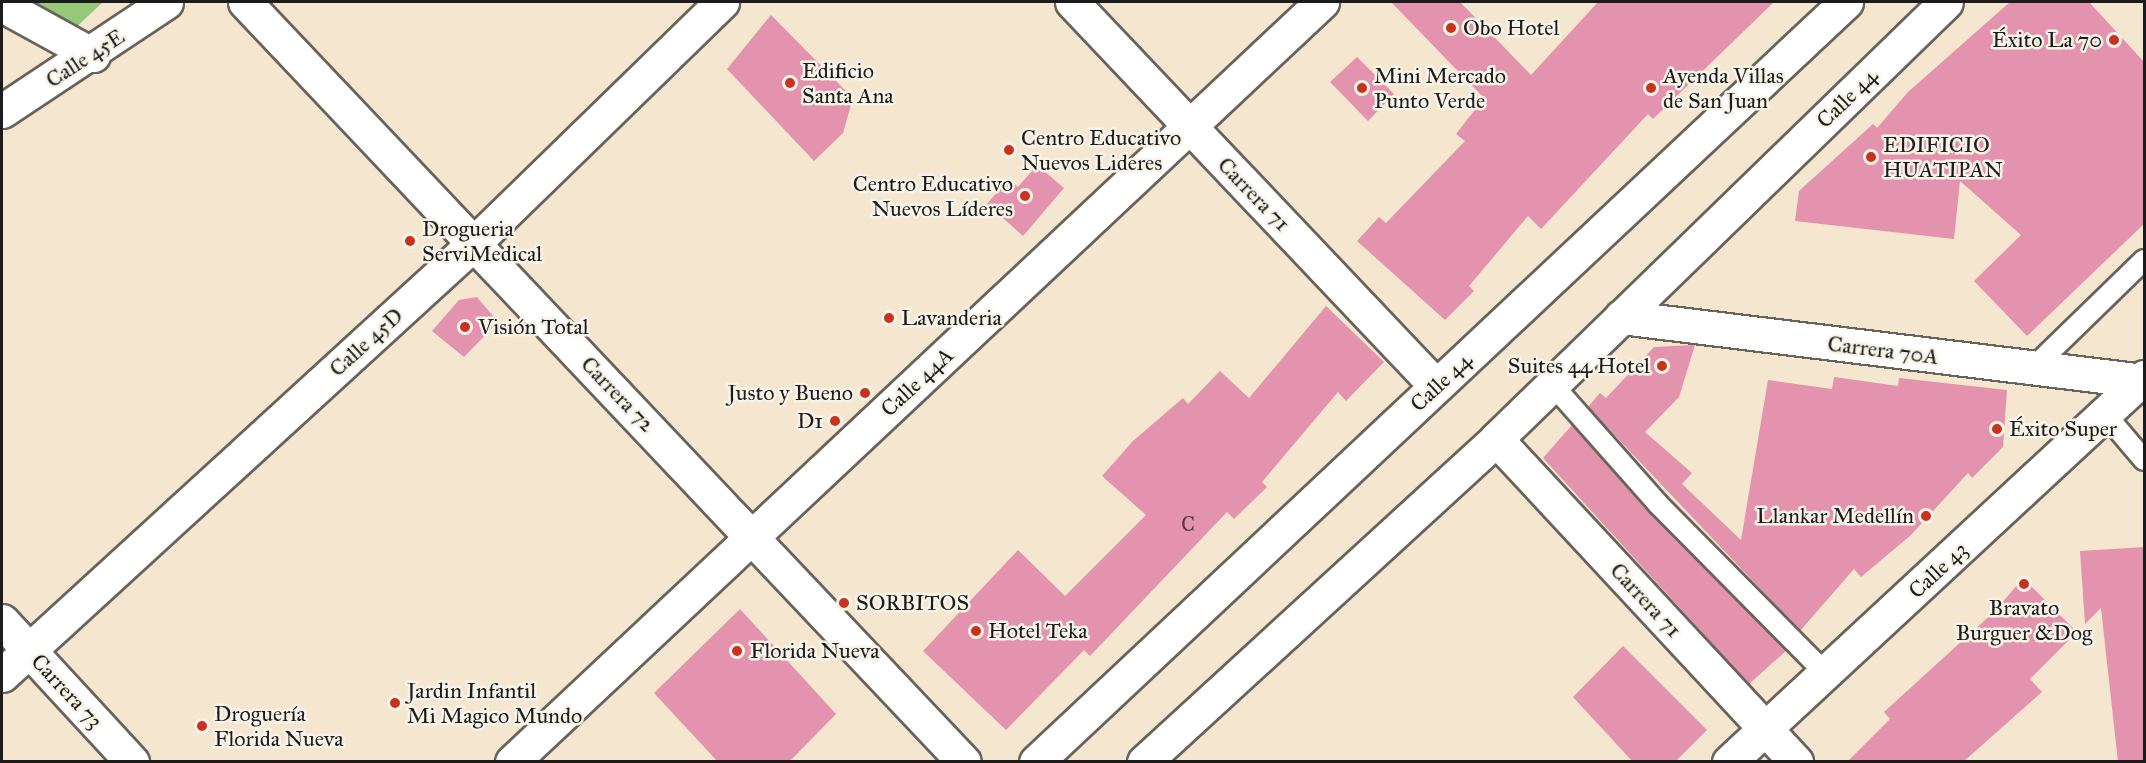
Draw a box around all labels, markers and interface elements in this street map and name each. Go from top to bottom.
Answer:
place label: Obo Hotel [1463,15,1559,41]
marker: Obo Hotel [1444,21,1458,35]
street label: Calle 45E [41,23,129,93]
place label: Éxito La 70 [1992,27,2102,53]
marker: Éxito La 70 [2107,33,2121,47]
place label: Edificio Santa Ana [802,57,894,108]
place label: Mini Mercado Punto Verde [1374,62,1506,113]
place label: Ayenda Villas de San Juan [1663,62,1784,113]
street label: Calle 44 [1811,63,1883,133]
marker: Edificio Santa Ana [783,76,797,90]
marker: Mini Mercado Punto Verde [1355,81,1369,95]
marker: Ayenda Villas de San Juan [1644,81,1658,95]
place label: Centro Educativo Nuevos Lideres [1021,124,1181,176]
place label: EDIFICIO HUATIPAN [1883,131,2003,182]
marker: Centro Educativo Nuevos Lideres [1002,143,1016,157]
marker: EDIFICIO HUATIPAN [1864,150,1878,164]
street label: Carrera 71 [1212,152,1296,236]
place label: Centro Educativo Nuevos Líderes [853,170,1013,222]
marker: Centro Educativo Nuevos Líderes [1018,189,1032,203]
place label: Drogueria ServiMedical [422,215,542,266]
marker: Drogueria ServiMedical [403,234,417,248]
street label: Calle 45D [324,302,408,382]
place label: Lavanderia [901,305,1002,331]
marker: Lavanderia [882,311,896,325]
place label: Visión Total [478,314,589,340]
marker: Visión Total [456,318,474,336]
street label: Carrera 70A [1826,330,1940,370]
street label: Calle 44A [875,342,959,422]
street label: Calle 44 [1405,347,1477,417]
street label: Carrera 72 [576,351,660,437]
place label: Suites 44 Hotel [1508,353,1650,379]
marker: Suites 44 Hotel [1655,359,1669,373]
place label: Justo y Bueno [727,380,853,406]
marker: Justo y Bueno [858,386,872,400]
place label: D1 [797,408,823,434]
marker: D1 [828,414,842,428]
place label: Éxito Super [2009,416,2117,442]
marker: Éxito Super [1990,422,2004,436]
place label: Llankar Medellín [1756,503,1914,529]
marker: Llankar Medellín [1919,509,1933,523]
house number: C [1181,512,1195,536]
street label: Calle 43 [1903,536,1973,604]
street label: Carrera 71 [1605,557,1687,643]
marker: Bravato Burguer &Dog [2017,577,2031,591]
place label: SORBITOS [856,590,969,616]
place label: Bravato Burguer &Dog [1956,594,2092,646]
marker: SORBITOS [837,596,851,610]
place label: Hotel Teka [988,618,1088,644]
marker: Hotel Teka [969,624,983,638]
place label: Florida Nueva [750,638,880,664]
marker: Florida Nueva [728,642,746,660]
street label: Carrera 73 [26,648,108,734]
place label: Jardin Infantil Mi Magico Mundo [407,677,582,728]
marker: Jardin Infantil Mi Magico Mundo [388,696,402,710]
place label: Droguería Florida Nueva [214,700,344,752]
marker: Droguería Florida Nueva [195,719,209,733]

